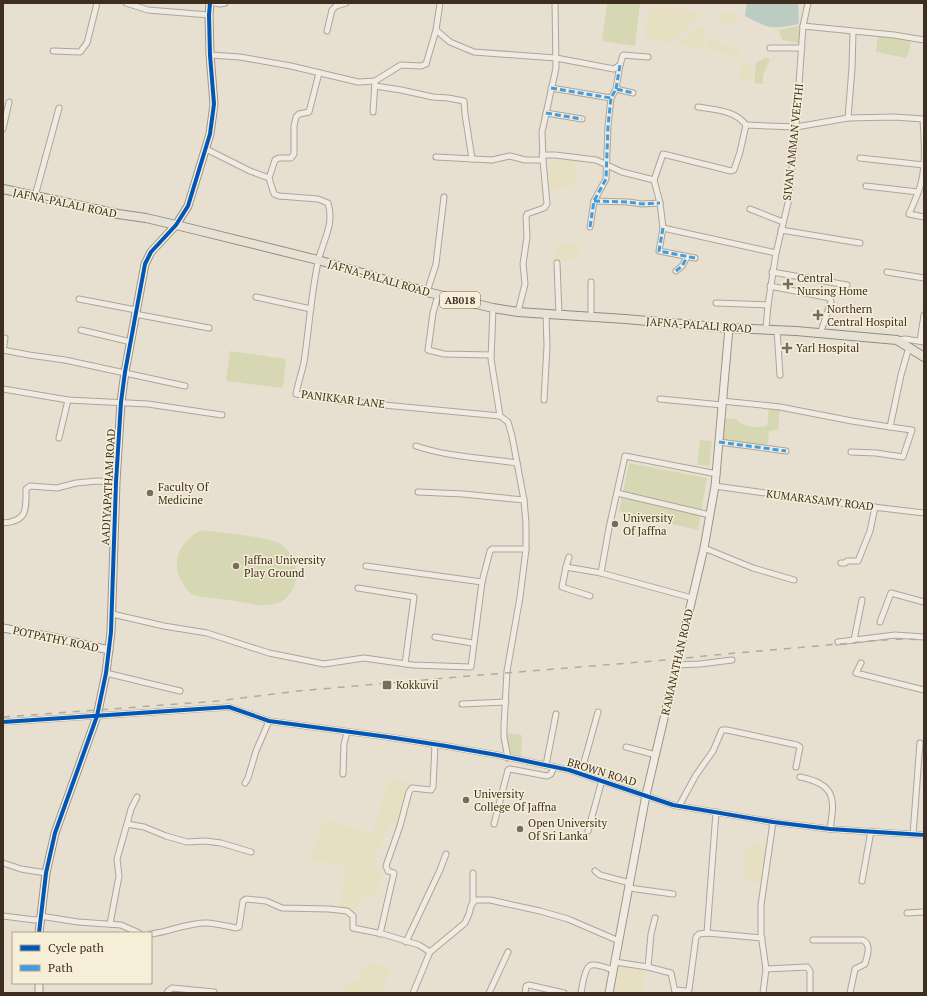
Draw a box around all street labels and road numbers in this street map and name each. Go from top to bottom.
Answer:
street label: SIVAN AMMAN VEETHI [780,83,806,201]
street label: JAFNA-PALALI ROAD [12,185,118,221]
street label: JAFNA-PALALI ROAD [326,257,432,299]
road number: AB018 [440,292,480,308]
street label: JAFNA-PALALI ROAD [646,314,753,336]
street label: PANIKKAR LANE [300,387,386,411]
street label: AADIYAPATHAM ROAD [98,428,118,546]
street label: KUMARASAMY ROAD [765,486,875,514]
street label: RAMANATHAN ROAD [658,607,696,717]
street label: POTPATHY ROAD [12,623,100,655]
street label: BROWN ROAD [566,755,639,789]

